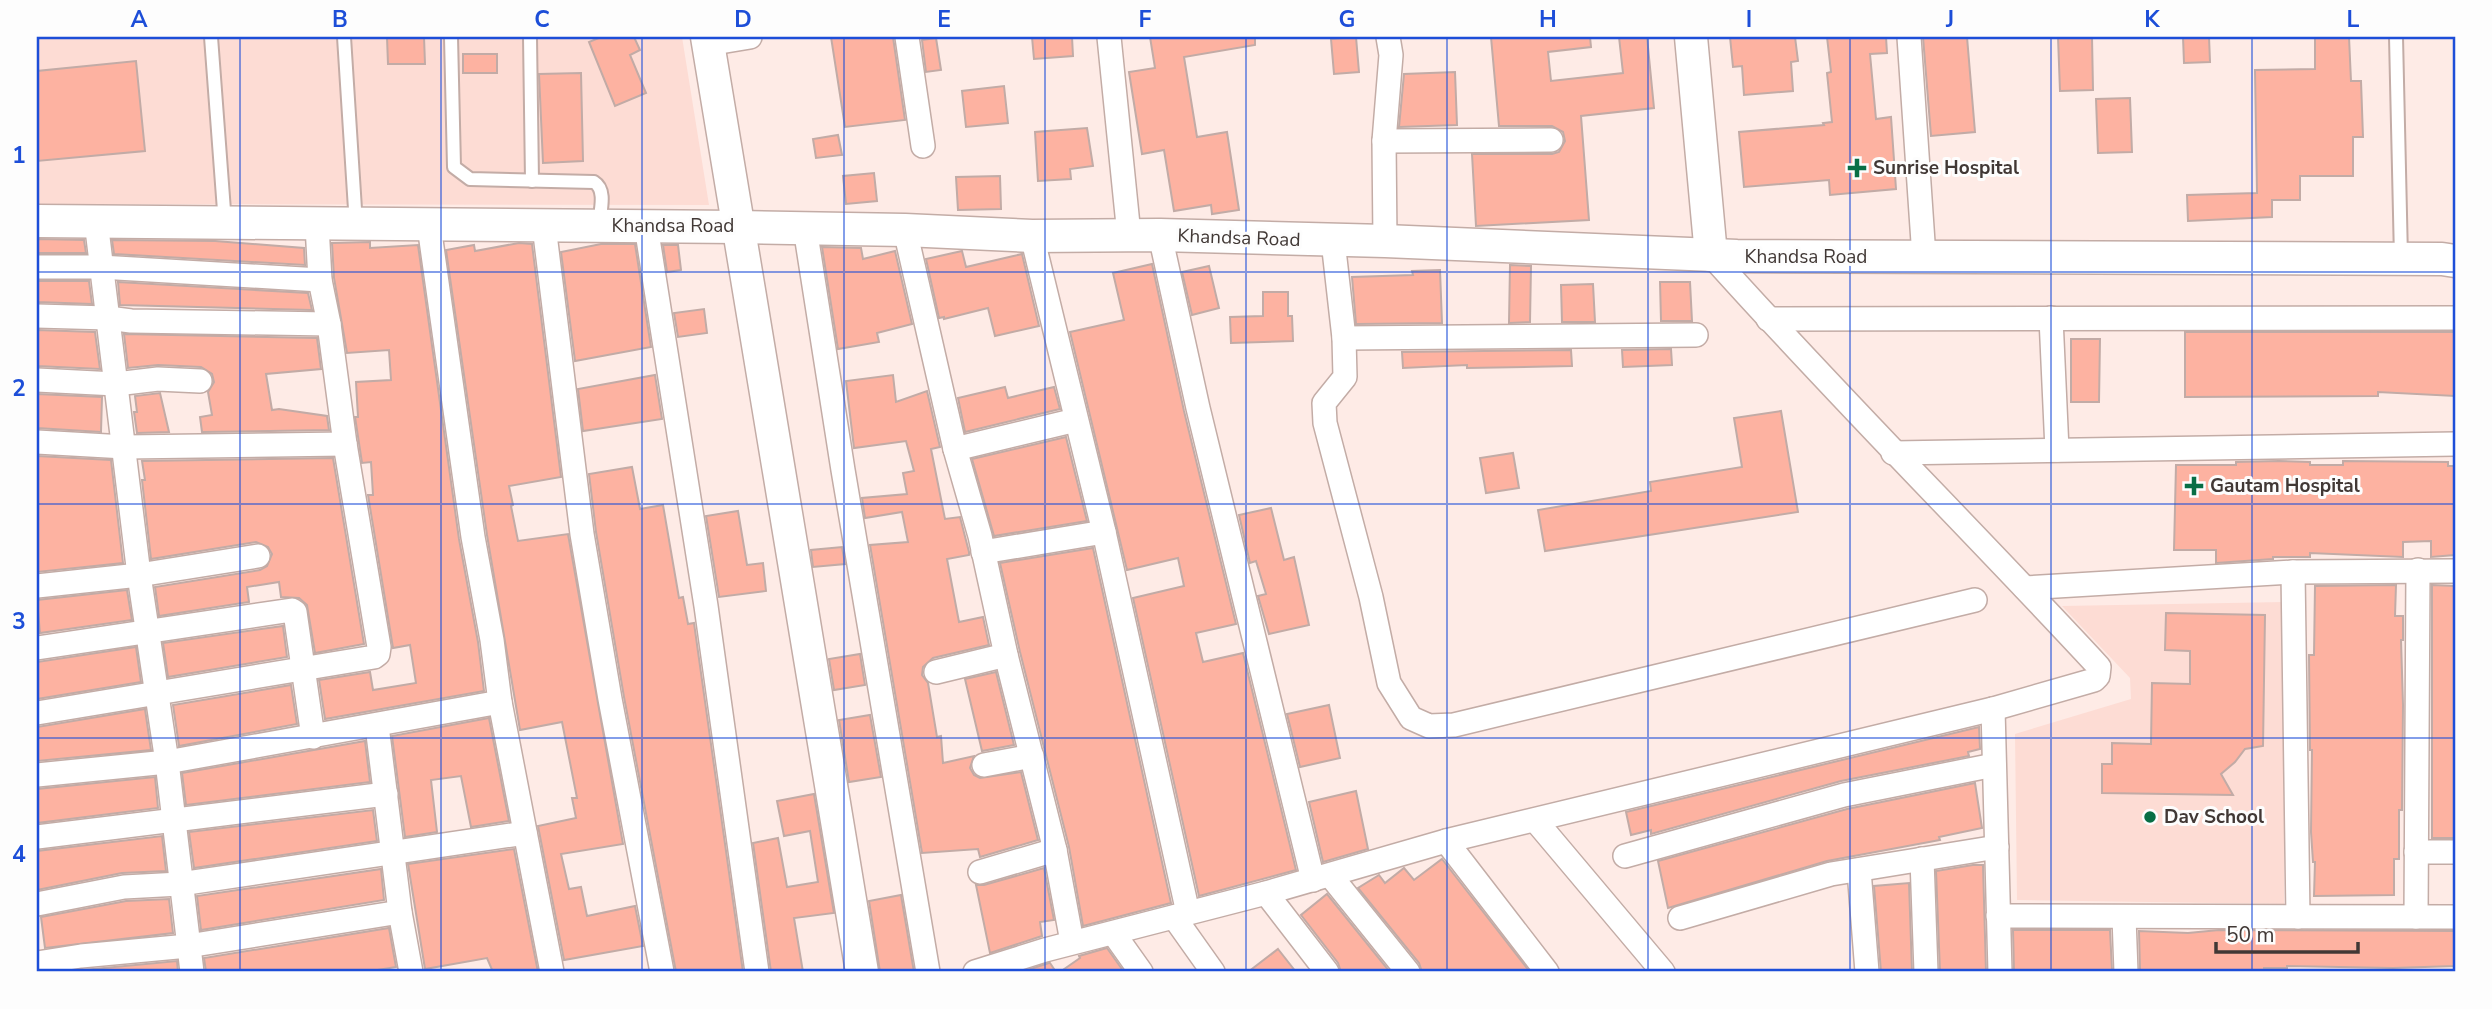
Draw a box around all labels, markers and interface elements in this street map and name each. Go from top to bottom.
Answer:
text: A [130,4,148,35]
text: B [332,4,348,35]
text: C [534,4,550,35]
text: D [734,4,752,35]
text: E [937,4,951,35]
text: F [1139,4,1152,35]
text: G [1339,4,1355,35]
text: H [1539,4,1557,35]
text: I [1746,4,1752,35]
text: J [1945,4,1954,35]
text: K [2144,4,2160,35]
text: L [2347,4,2360,35]
text: 1 [12,140,26,171]
place label: Sunrise Hospital [1873,155,2019,181]
marker: Sunrise Hospital [1847,158,1867,178]
street label: Khandsa Road [612,213,734,239]
street label: Khandsa Road [1177,223,1301,253]
street label: Khandsa Road [1745,244,1867,270]
text: 2 [12,373,26,404]
place label: Gautam Hospital [2210,473,2360,499]
marker: Gautam Hospital [2184,476,2204,496]
text: 3 [12,606,26,637]
place label: Dav School [2164,804,2264,830]
marker: Dav School [2142,809,2158,825]
text: 4 [12,839,26,870]
scale bar [2216,911,2357,955]
text: 50 m [2226,921,2275,949]

